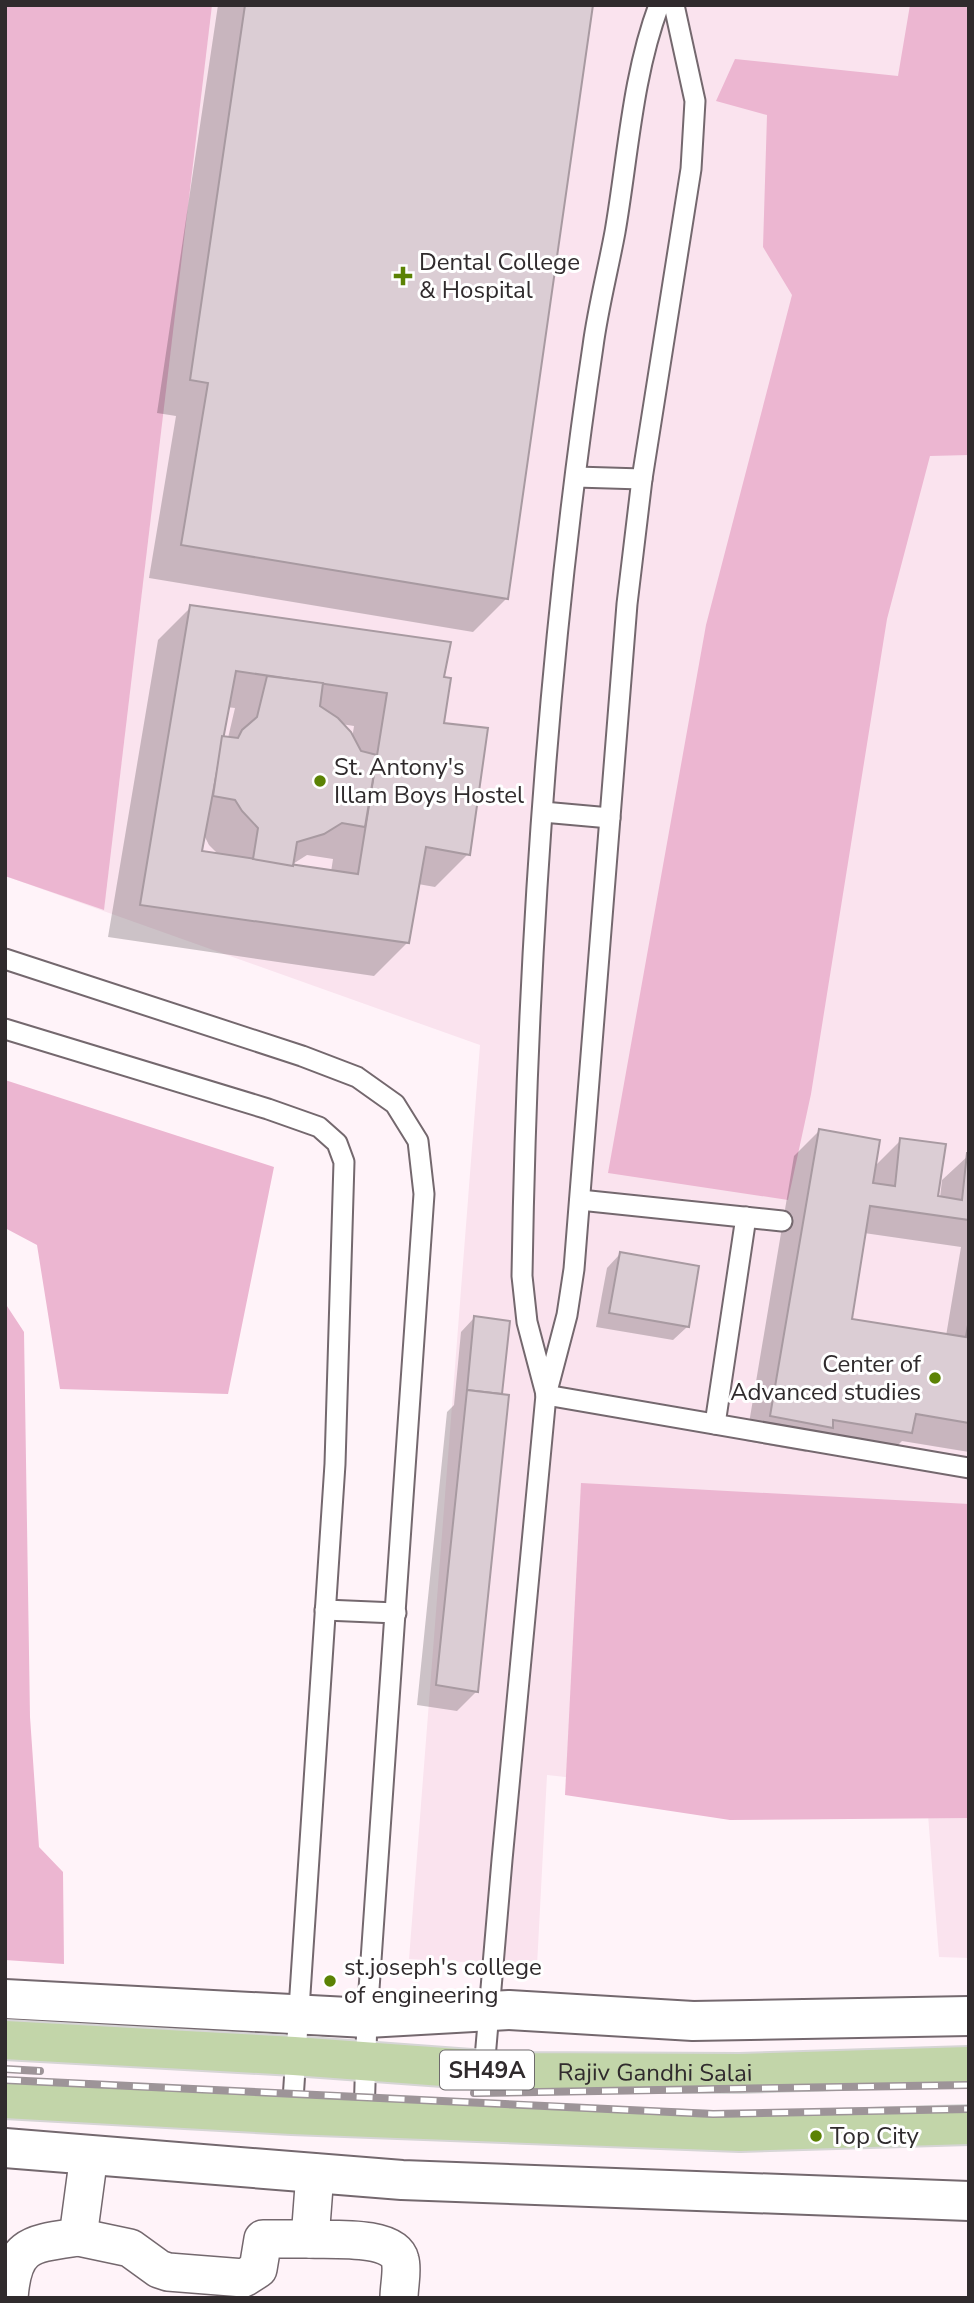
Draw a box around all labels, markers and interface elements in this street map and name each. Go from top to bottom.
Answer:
place label: Dental College & Hospital [419,246,580,306]
marker: Dental College & Hospital [393,266,413,286]
place label: St. Antony's Illam Boys Hostel [334,751,524,811]
marker: St. Antony's Illam Boys Hostel [312,773,328,789]
place label: Center of Advanced studies [730,1348,922,1408]
marker: Center of Advanced studies [927,1370,943,1386]
place label: st.joseph's college of engineering [344,1951,542,2011]
marker: st.joseph's college of engineering [322,1973,338,1989]
road number: SH49A [440,2050,534,2090]
street label: Rajiv Gandhi Salai [558,2056,753,2089]
place label: Top City [830,2120,919,2152]
marker: Top City [808,2128,824,2144]

